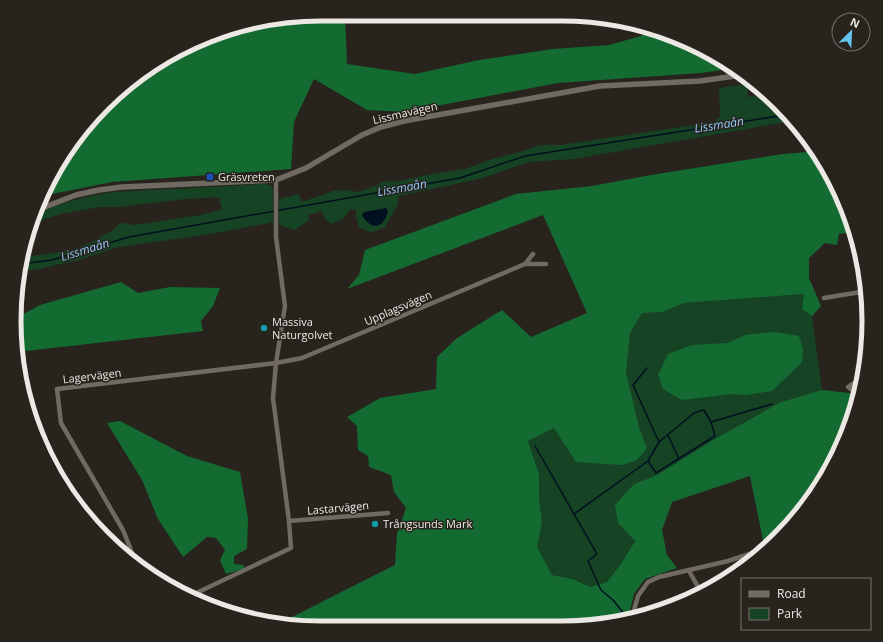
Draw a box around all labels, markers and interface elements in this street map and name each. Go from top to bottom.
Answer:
north arrow [831,12,871,52]
text: N [848,14,862,31]
street label: Lissmavägen [371,98,439,127]
water label: Lissmaån [693,112,745,137]
place label: Gräsvreten [218,169,275,184]
marker: Gräsvreten [205,172,215,182]
water label: Lissmaån [376,175,428,200]
water label: Lissmaån [58,234,111,265]
street label: Upplagsvägen [362,287,434,329]
place label: Massiva Naturgolvet [272,314,333,342]
marker: Massiva Naturgolvet [259,323,269,333]
street label: Lagervägen [62,364,122,387]
street label: Lastarvägen [306,497,370,518]
place label: Trångsunds Mark [383,516,472,531]
marker: Trångsunds Mark [370,519,380,529]
legend [741,578,871,630]
text: Road [777,585,806,602]
text: Park [777,605,803,622]

